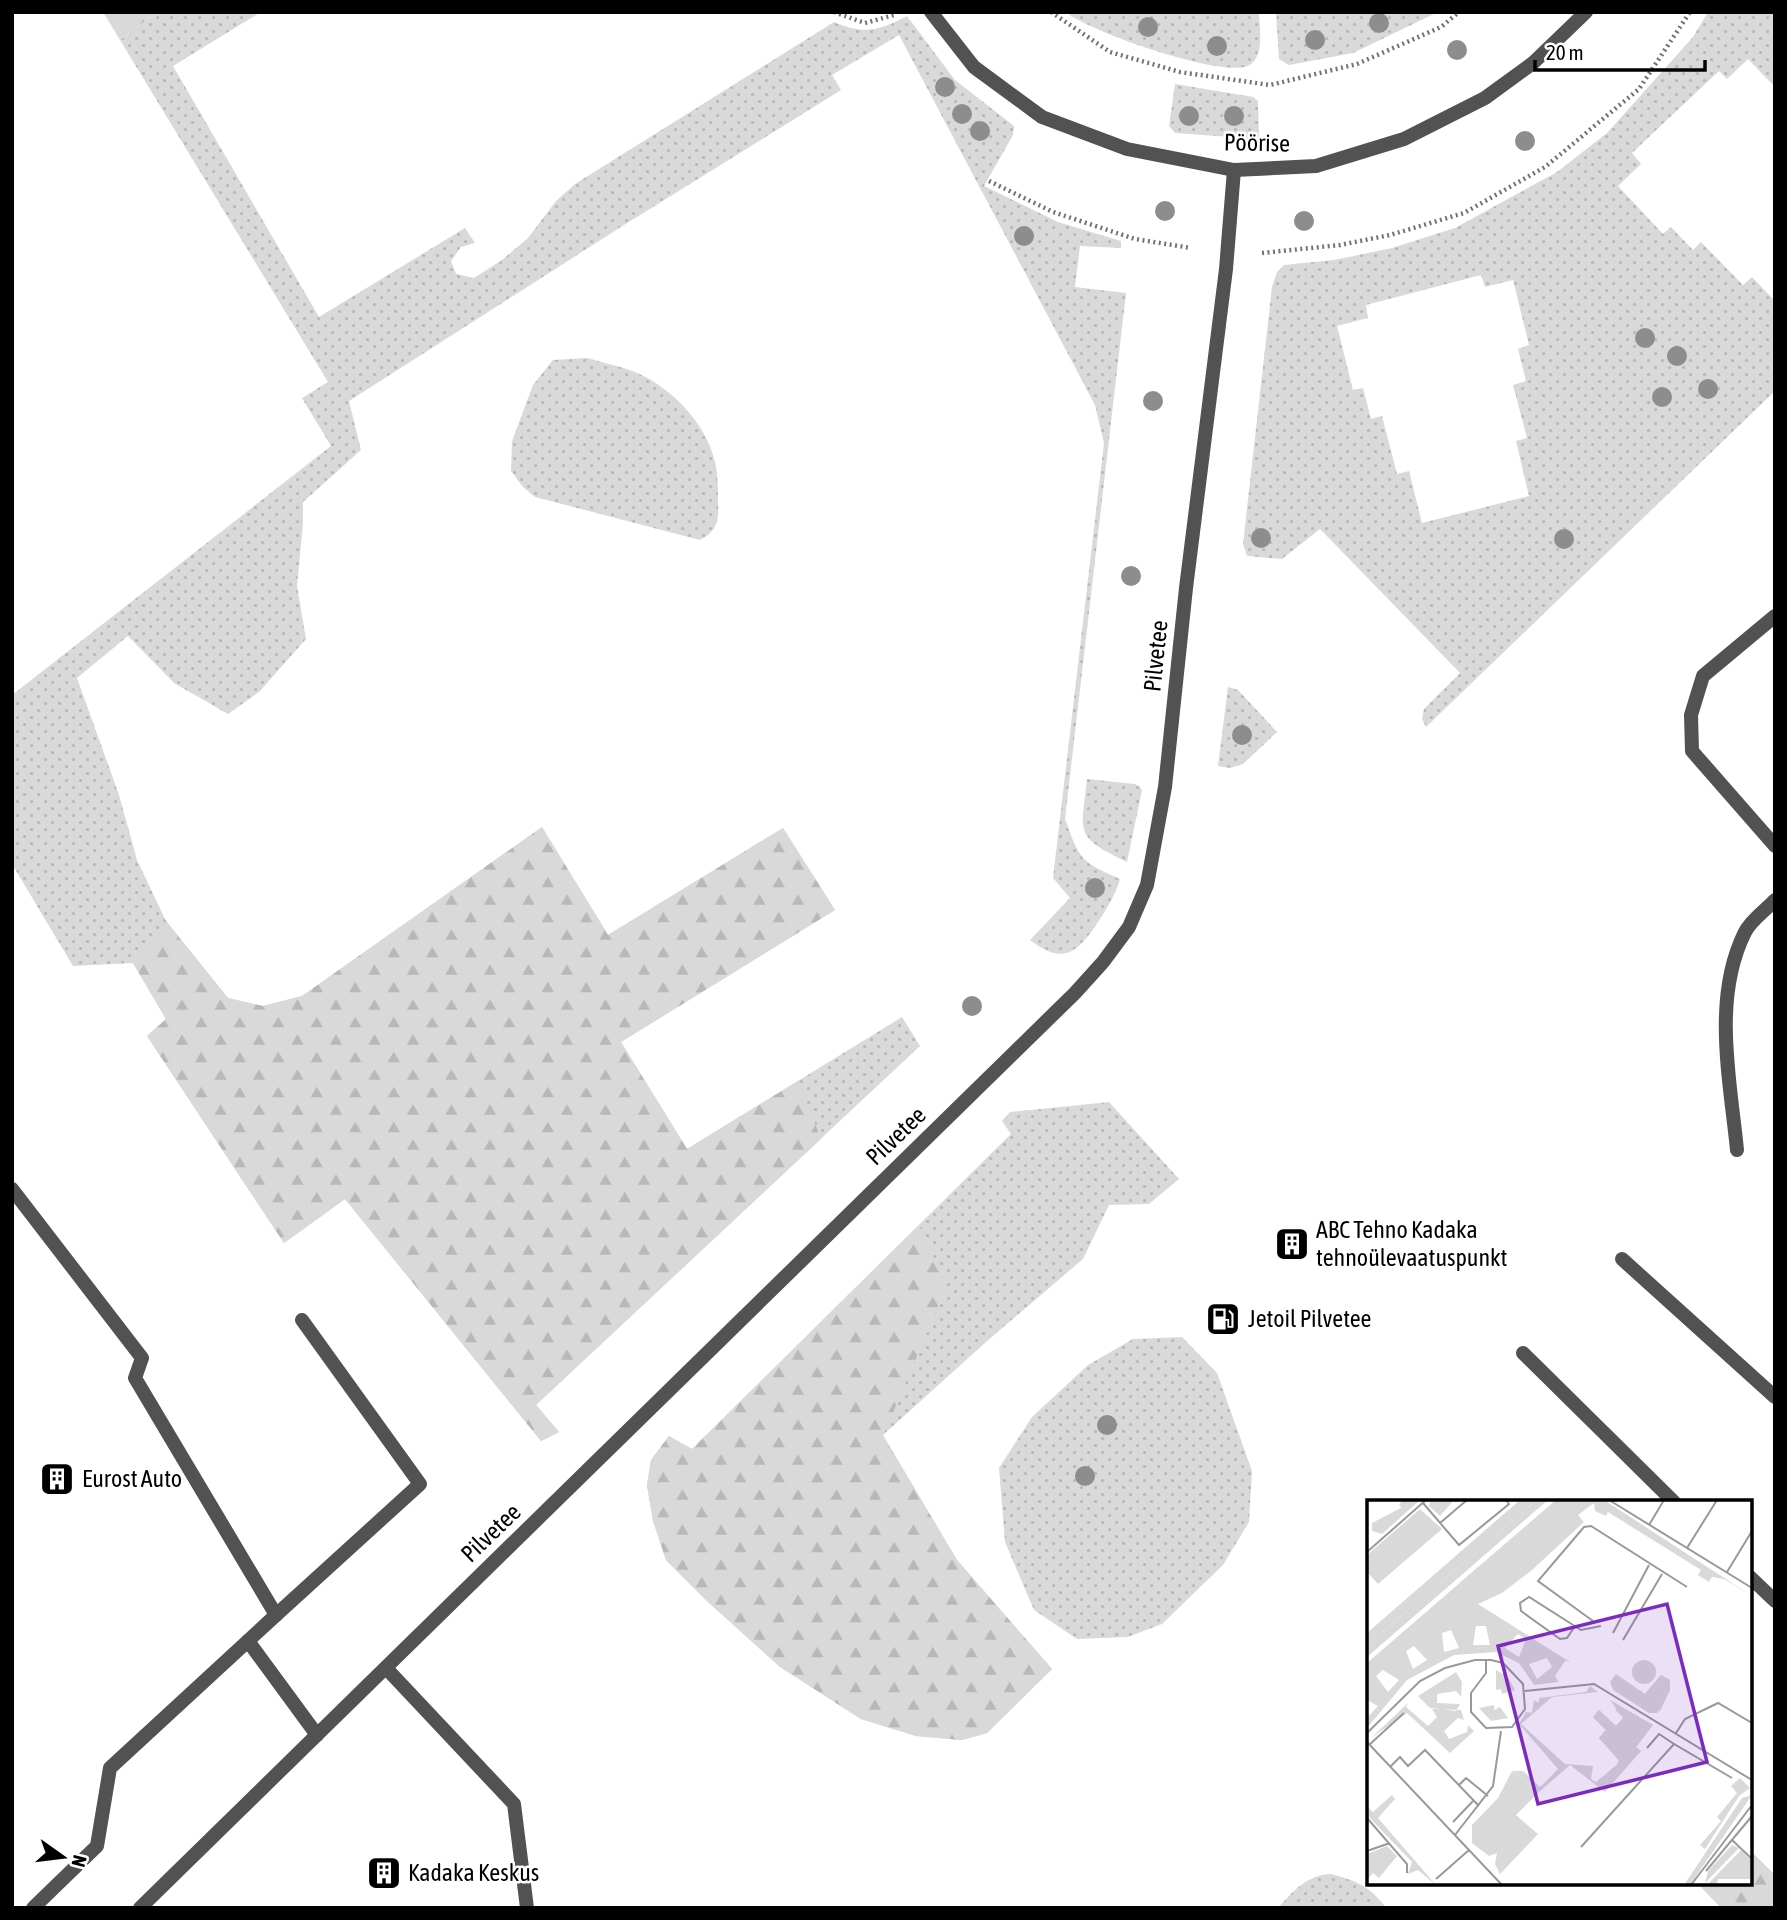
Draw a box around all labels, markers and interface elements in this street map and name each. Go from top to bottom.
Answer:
scale bar [1535,28,1705,72]
text: 20 m [1546,40,1584,64]
street label: Pöörise [1224,128,1290,157]
street label: Pilvetee [1138,619,1173,693]
street label: Pilvetee [860,1101,931,1170]
place label: ABC Tehno Kadaka tehnoülevaatuspunkt [1316,1216,1508,1271]
building icon: ABC Tehno Kadaka tehnoülevaatuspunkt [1273,1225,1311,1263]
fuel station icon: Jetoil Pilvetee [1204,1300,1242,1338]
place label: Jetoil Pilvetee [1248,1305,1372,1332]
building icon: Eurost Auto [38,1460,76,1498]
place label: Eurost Auto [82,1465,182,1492]
street label: Pilvetee [455,1498,526,1567]
inset map [1367,1500,1752,1885]
north arrow [28,1822,98,1892]
text: N [67,1853,92,1869]
building icon: Kadaka Keskus [365,1854,403,1892]
place label: Kadaka Keskus [408,1859,539,1886]

